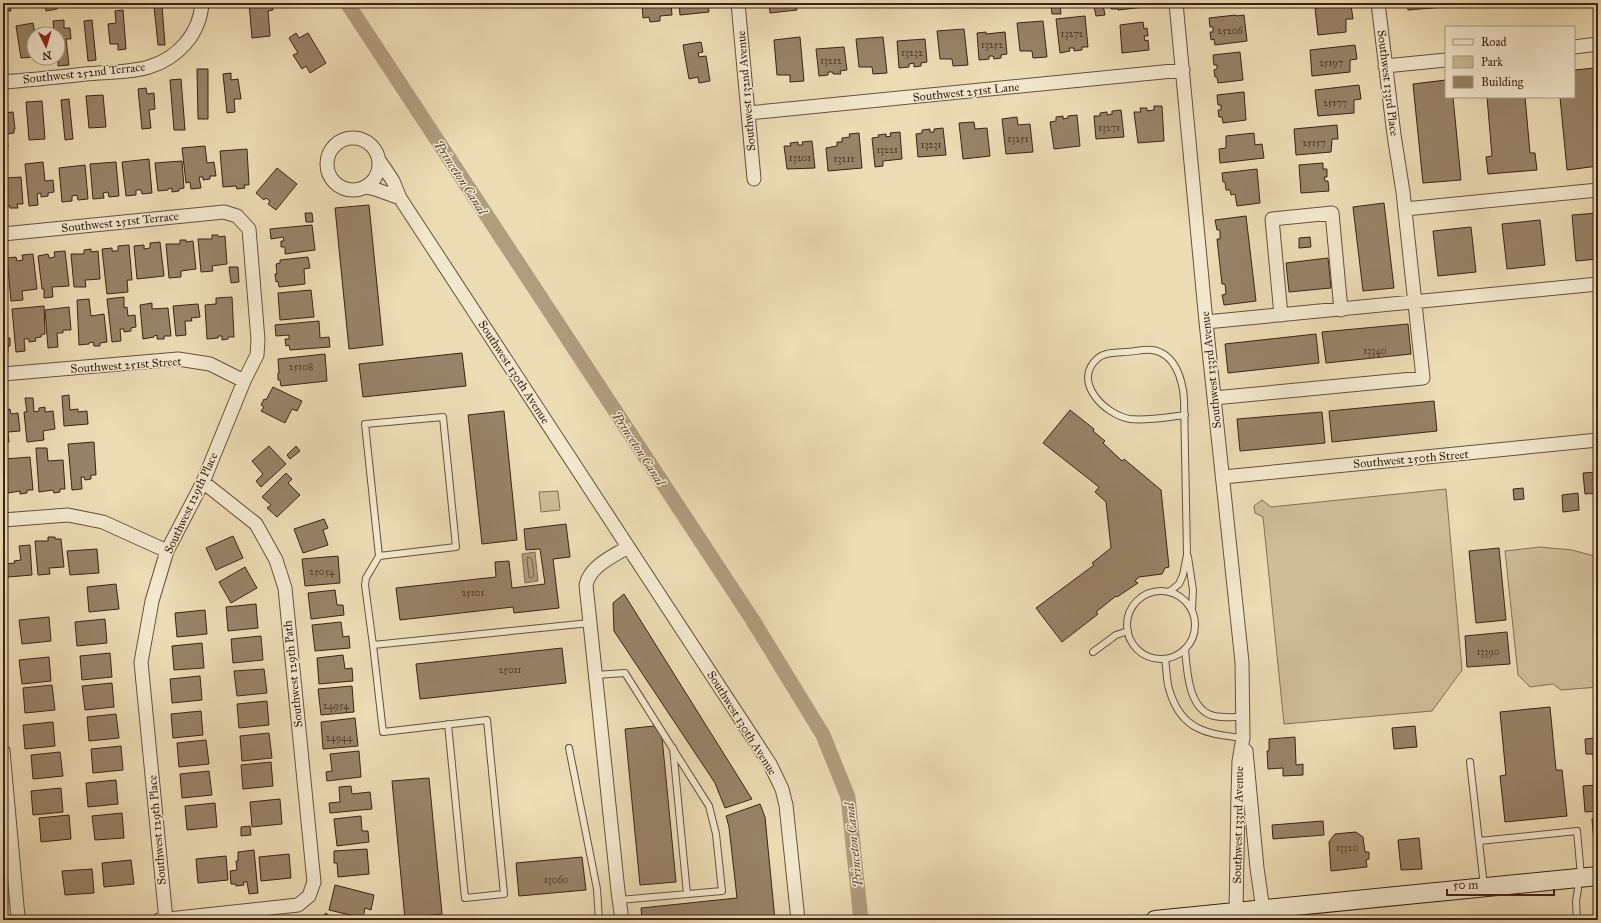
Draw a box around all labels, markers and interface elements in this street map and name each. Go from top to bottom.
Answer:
house number: 25206 [1217,25,1244,37]
north arrow [26,26,66,66]
legend [1445,26,1575,98]
house number: 13272 [1061,28,1084,40]
street label: Southwest 133rd Place [1375,29,1401,137]
street label: Southwest 132nd Avenue [734,30,758,152]
text: Road [1481,35,1507,49]
house number: 13252 [981,39,1003,51]
house number: 13232 [901,47,923,59]
text: N [41,49,52,62]
house number: 13212 [820,55,842,67]
text: Park [1481,55,1503,69]
house number: 25197 [1319,57,1343,69]
street label: Southwest 252nd Terrace [22,60,146,86]
text: Building [1481,75,1524,90]
street label: Southwest 251st Lane [912,79,1020,105]
house number: 25177 [1323,97,1347,109]
house number: 13271 [1098,122,1120,134]
house number: 13251 [1007,133,1029,145]
water label: Princeton Canal [430,137,491,219]
house number: 25157 [1302,137,1326,149]
house number: 13231 [921,139,941,151]
house number: 13221 [876,144,898,156]
house number: 13201 [789,152,811,164]
house number: 13211 [834,153,854,165]
street label: Southwest 251st Terrace [61,209,179,235]
street label: Southwest 133rd Avenue [1198,311,1224,429]
street label: Southwest 130th Avenue [475,318,553,426]
house number: 13340 [1363,345,1387,357]
street label: Southwest 251st Street [70,354,183,376]
house number: 25108 [289,361,313,373]
water label: Princeton Canal [608,408,669,490]
street label: Southwest 250th Street [1353,447,1470,471]
street label: Southwest 129th Place [161,450,221,556]
house number: 25054 [309,566,335,578]
house number: 25101 [461,587,485,599]
street label: Southwest 129th Path [280,620,306,728]
house number: 13390 [1476,646,1500,658]
house number: 25011 [498,664,522,676]
street label: Southwest 130th Avenue [704,668,780,778]
house number: 24954 [323,700,349,712]
house number: 24944 [325,732,353,744]
street label: Southwest 133rd Avenue [1230,766,1246,884]
street label: Southwest 129th Place [145,775,169,885]
water label: Princeton Canal [841,800,866,888]
house number: 13320 [1336,842,1359,854]
scale bar [1447,871,1554,897]
house number: 13060 [544,874,569,886]
text: 50 m [1453,878,1478,892]

